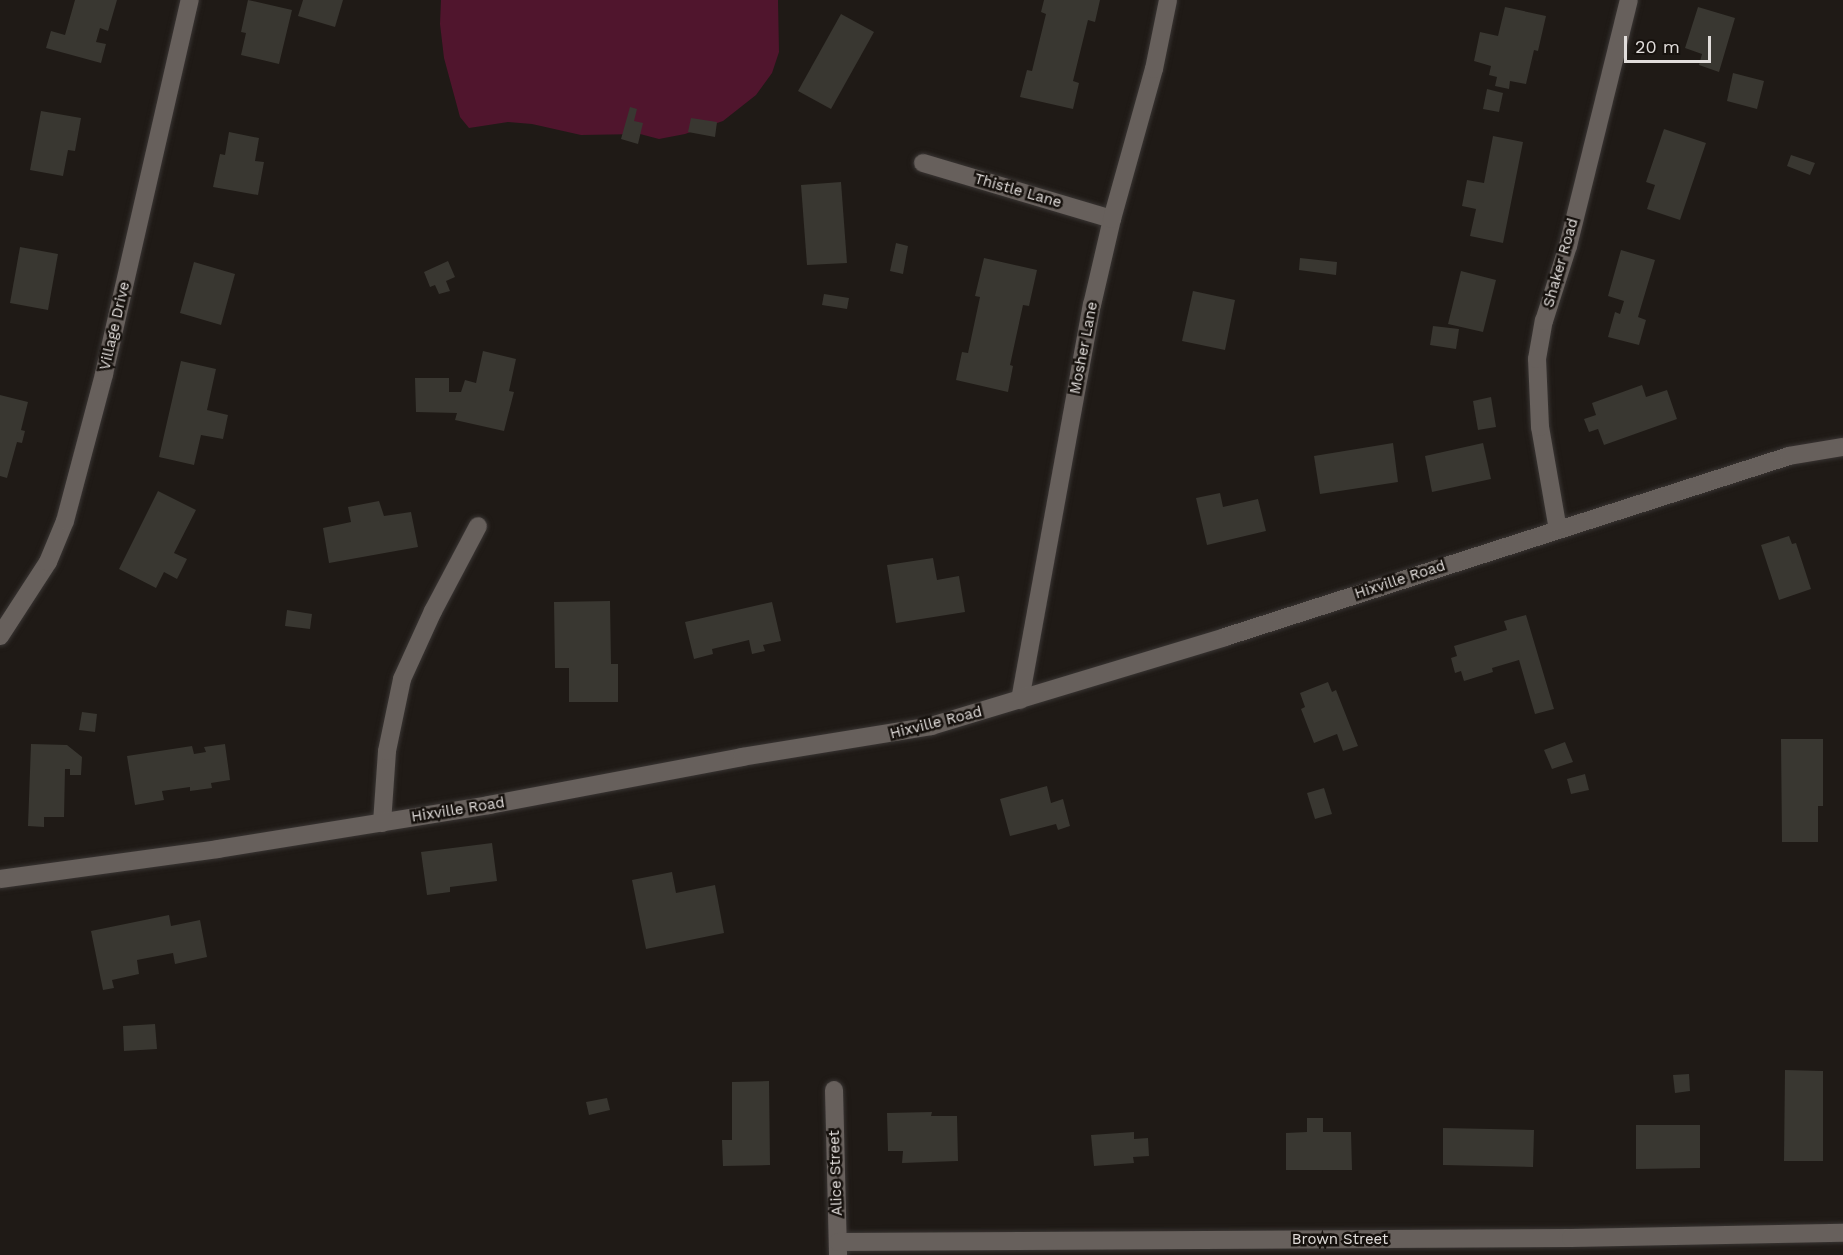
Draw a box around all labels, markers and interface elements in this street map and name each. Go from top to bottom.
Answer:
scale bar [1627,24,1714,62]
text: 20 m [1635,36,1680,57]
street label: Thistle Lane [972,170,1064,212]
street label: Shaker Road [1540,216,1582,310]
street label: Village Drive [96,280,134,372]
street label: Mosher Lane [1066,300,1102,396]
street label: Hixville Road [1352,557,1448,603]
street label: Hixville Road [888,703,984,743]
street label: Hixville Road [410,794,506,826]
street label: Alice Street [826,1130,846,1216]
street label: Brown Street [1292,1231,1388,1249]

